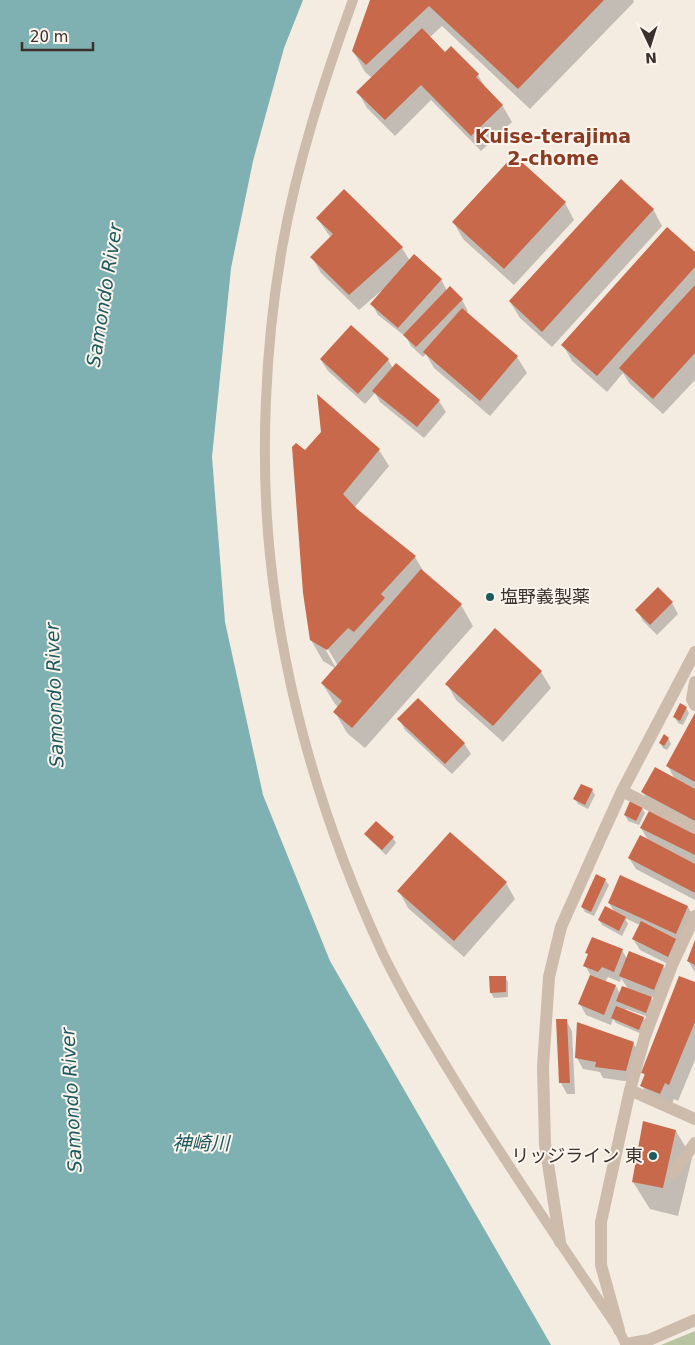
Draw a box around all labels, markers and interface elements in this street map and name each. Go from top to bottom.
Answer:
scale bar [22,20,94,52]
north arrow [625,20,675,70]
text: 20 m [30,28,68,46]
text: N [645,50,657,66]
district label: Kuise-terajima 2-chome [475,125,631,169]
water label: Samondo River [82,221,126,368]
place label: 塩野義製薬 [500,586,590,607]
marker: 塩野義製薬 [484,591,496,603]
water label: Samondo River [40,621,68,768]
water label: Samondo River [56,1026,86,1173]
water label: 神崎川 [172,1132,231,1154]
place label: リッジライン 東 [511,1145,643,1166]
marker: リッジライン 東 [647,1150,659,1162]

